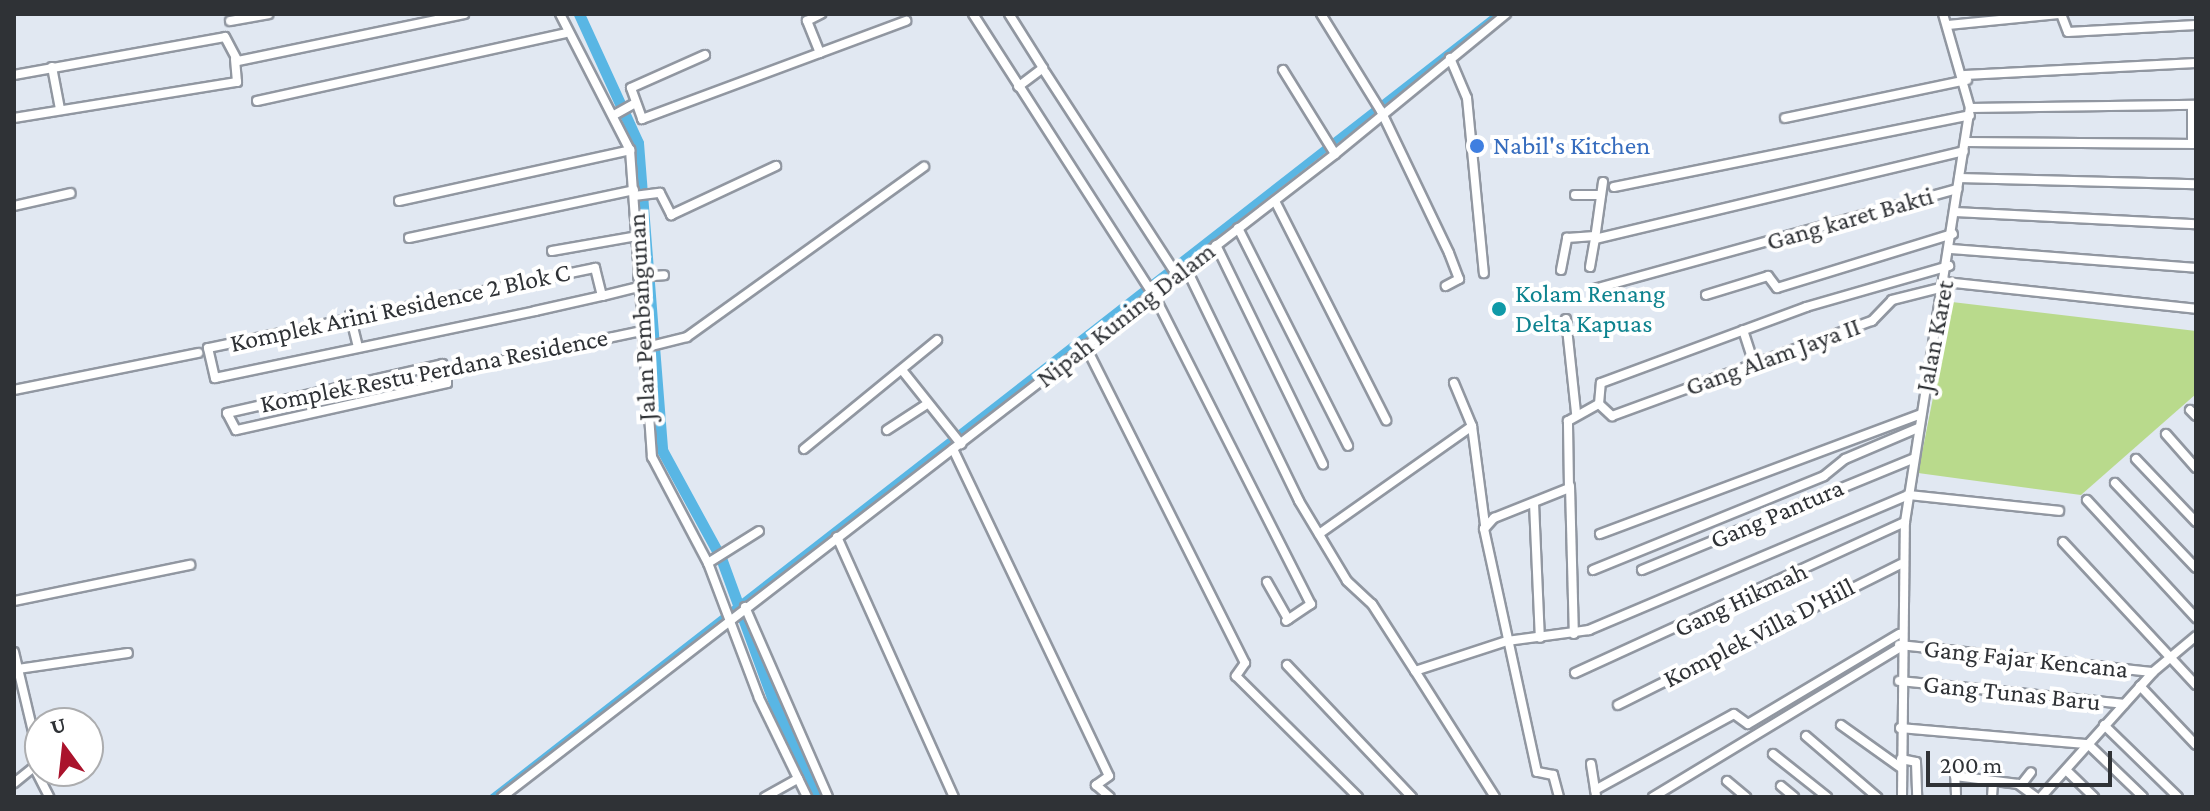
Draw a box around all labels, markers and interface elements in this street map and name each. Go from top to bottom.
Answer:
place label: Nabil's Kitchen [1493,130,1650,162]
marker: Nabil's Kitchen [1468,137,1486,155]
street label: Gang karet Bakti [1763,180,1937,258]
street label: Jalan Pembangunan [621,212,663,422]
street label: Nipah Kuning Dalam [1031,236,1221,394]
street label: Komplek Arini Residence 2 Blok C [227,257,573,359]
place label: Kolam Renang Delta Kapuas [1515,278,1665,340]
street label: Jalan Karet [1909,278,1961,394]
marker: Kolam Renang Delta Kapuas [1490,300,1508,318]
street label: Gang Alam Jaya II [1682,311,1864,403]
street label: Komplek Restu Perdana Residence [258,322,610,420]
street label: Gang Pantura [1706,472,1848,556]
street label: Gang Hikmah [1670,556,1812,644]
street label: Komplek Villa D'Hill [1658,571,1860,695]
street label: Gang Fajar Kencana [1922,633,2130,685]
street label: Gang Tunas Baru [1922,668,2102,718]
north arrow [24,707,104,787]
text: U [48,711,69,739]
scale bar [1930,735,2116,785]
text: 200 m [1940,751,2002,778]

